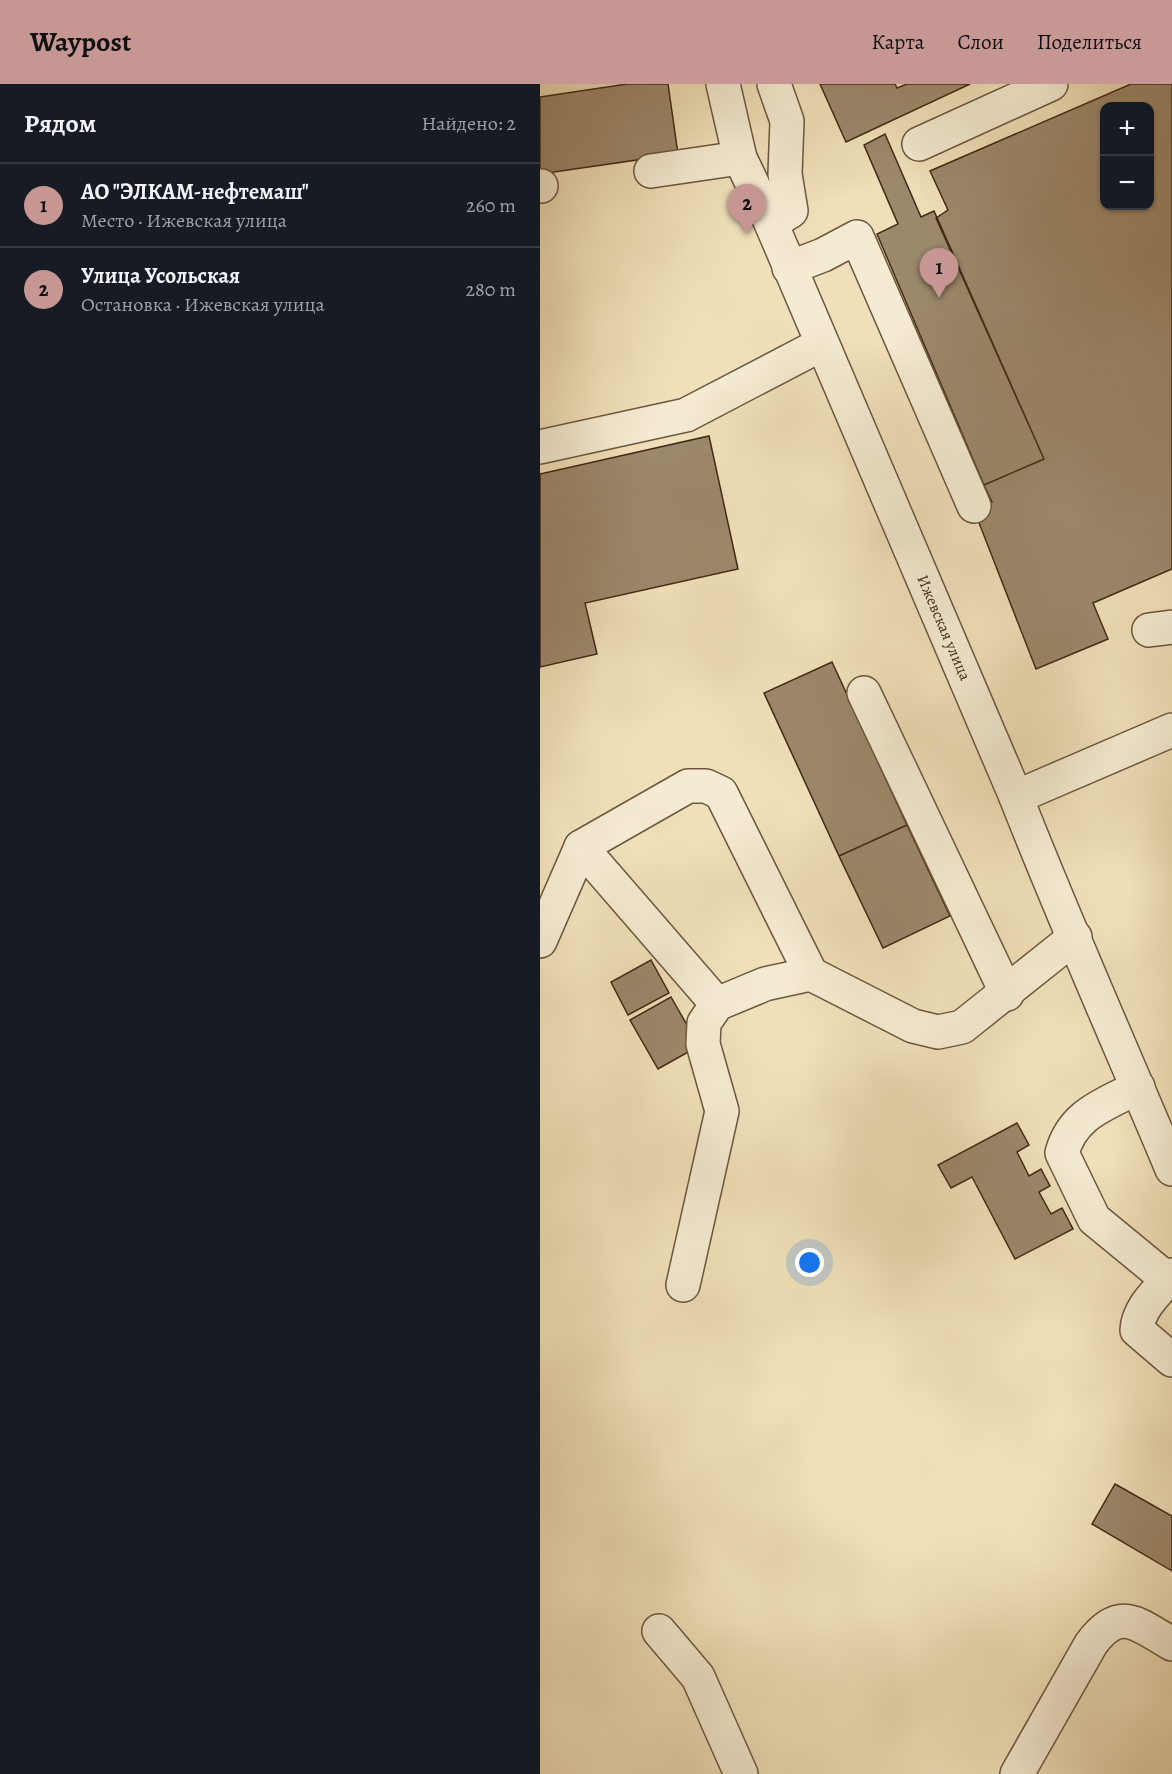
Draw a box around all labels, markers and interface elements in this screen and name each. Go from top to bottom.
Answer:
text: Waypost [30,23,131,61]
text: Карта [871,28,924,56]
text: Слои [957,28,1004,56]
text: Поделиться [1037,28,1142,56]
map controls [1100,102,1154,210]
button: + [1100,102,1154,156]
text: Рядом [24,106,96,141]
text: Найдено: 2 [421,110,516,137]
button: − [1100,156,1154,210]
text: АО "ЭЛКАМ-нефтемаш" [81,177,309,207]
pin: 2 [728,184,766,234]
text: 1 [40,192,47,219]
text: 260 m [466,192,516,219]
text: Место · Ижевская улица [81,207,287,234]
pin: 1 [920,248,958,298]
text: Улица Усольская [81,261,240,291]
text: 2 [39,276,48,303]
text: 280 m [466,276,516,303]
text: Остановка · Ижевская улица [81,291,325,318]
street label: Ижевская улица [911,572,976,684]
your location [795,1248,824,1277]

